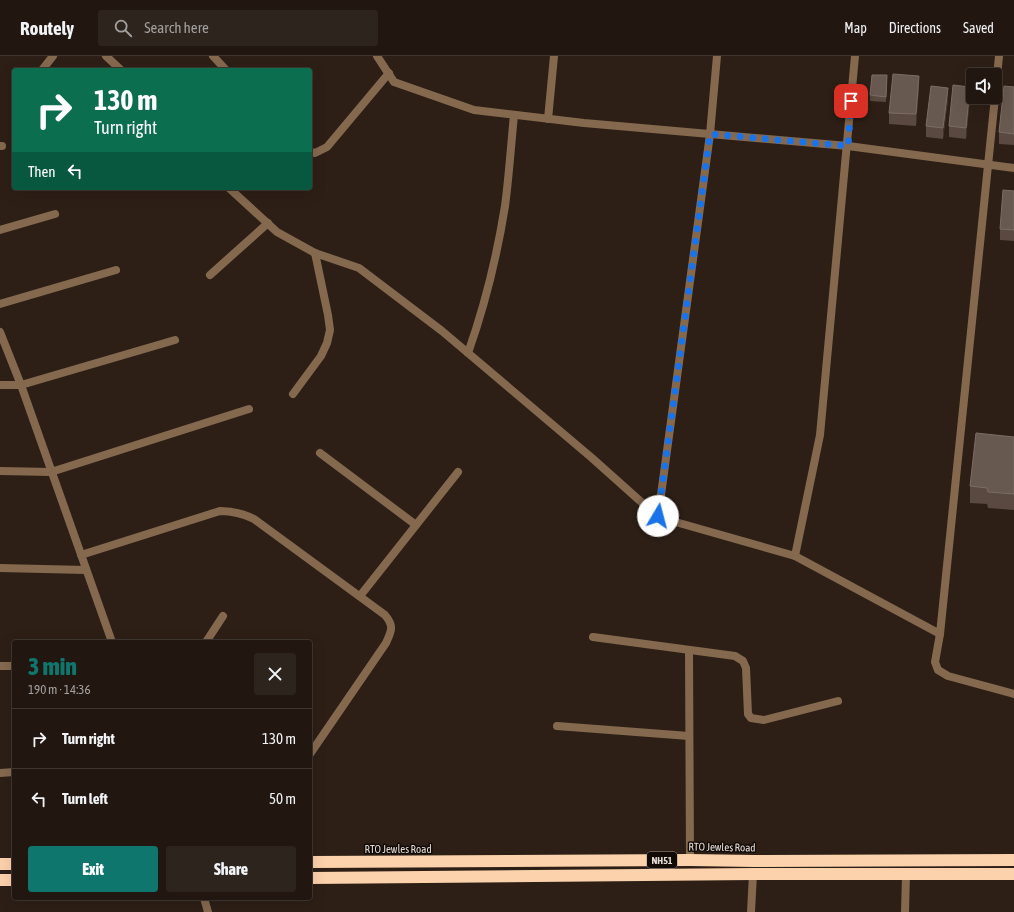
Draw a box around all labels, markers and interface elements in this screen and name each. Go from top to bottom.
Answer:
search box [98,10,378,46]
text: Routely [20,17,74,39]
icon: search [112,17,134,39]
text: Search here [144,19,209,36]
text: Map [844,20,867,36]
text: Directions [889,20,941,36]
text: Saved [963,20,994,36]
map controls [966,68,1002,104]
button: sound [966,68,1002,104]
icon: right [28,84,80,136]
text: 130 m [94,84,157,116]
pin [834,84,868,118]
icon: arrive [840,90,862,112]
text: Turn right [94,117,157,138]
icon: left [64,160,86,182]
text: Then [28,163,56,180]
position arrow [637,495,679,537]
text: 3 min [28,653,77,680]
button: close [254,653,296,695]
text: 190 m · 14:36 [28,682,91,697]
icon: right [28,728,50,750]
text: Turn right [62,730,115,747]
text: 130 m [262,730,296,747]
icon: left [28,788,50,810]
text: Turn left [62,790,108,807]
text: 50 m [269,790,296,807]
street label: RTO Jewles Road [688,840,756,854]
street label: RTO Jewles Road [364,843,432,855]
button: Exit [28,846,158,892]
button: Share [166,846,296,892]
road number: NH51 [647,852,677,868]

